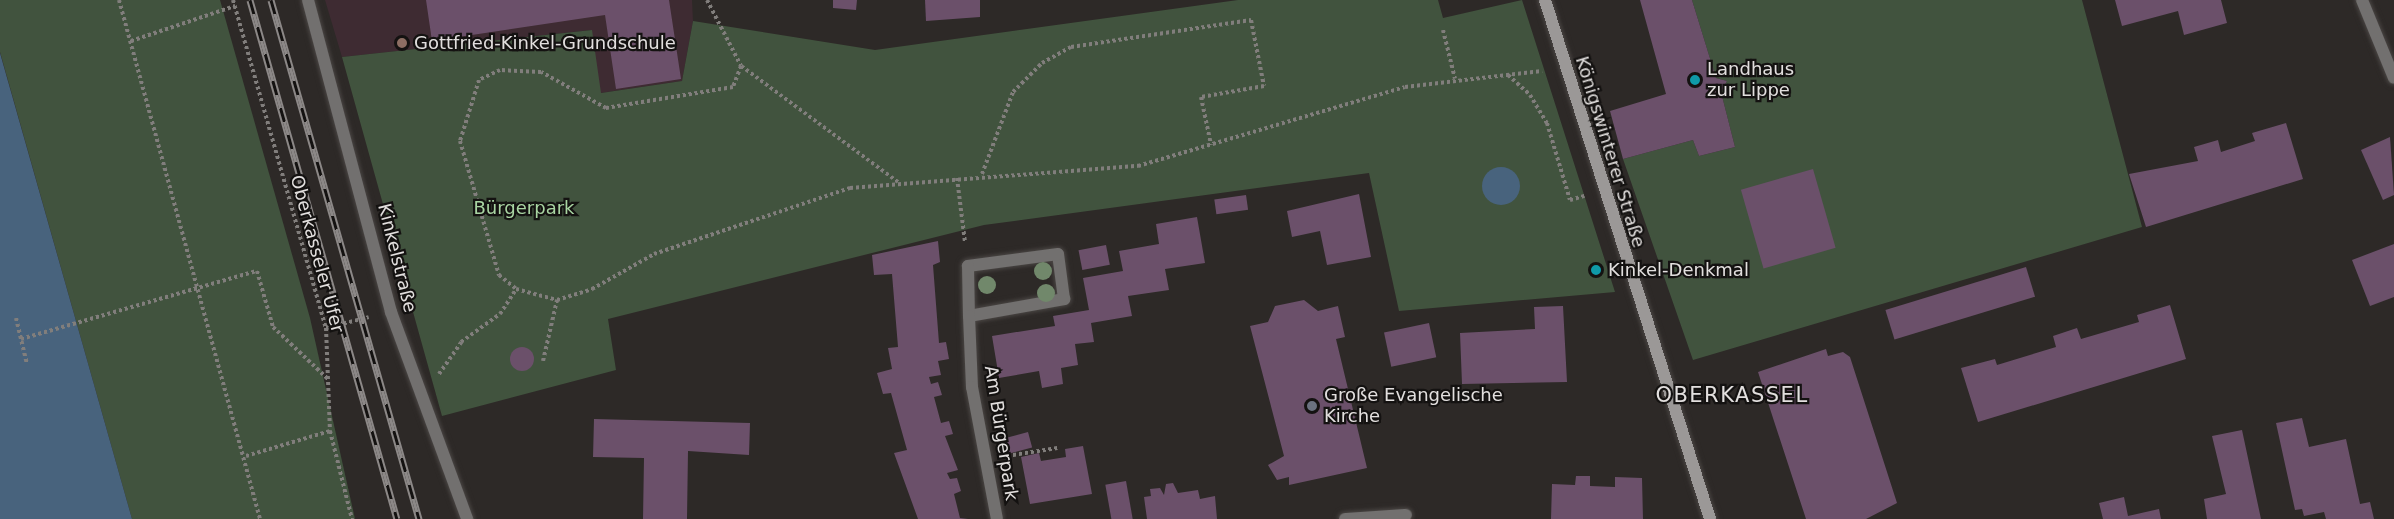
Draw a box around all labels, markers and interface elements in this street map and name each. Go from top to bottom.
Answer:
place label: Gottfried-Kinkel-Grundschule [414,32,676,54]
marker: Gottfried-Kinkel-Grundschule [395,36,409,50]
street label: Königswinterer Straße [1571,54,1649,250]
place label: Landhaus zur Lippe [1707,59,1794,101]
marker: Landhaus zur Lippe [1688,73,1702,87]
street label: Oberkasseler Ufer [286,173,348,335]
park label: Bürgerpark [473,197,575,219]
street label: Kinkelstraße [373,201,421,315]
place label: Kinkel-Denkmal [1608,259,1749,281]
marker: Kinkel-Denkmal [1589,263,1603,277]
street label: Am Bürgerpark [980,364,1022,502]
district label: OBERKASSEL [1655,382,1809,408]
place label: Große Evangelische Kirche [1324,385,1503,428]
marker: Große Evangelische Kirche [1305,399,1319,413]

